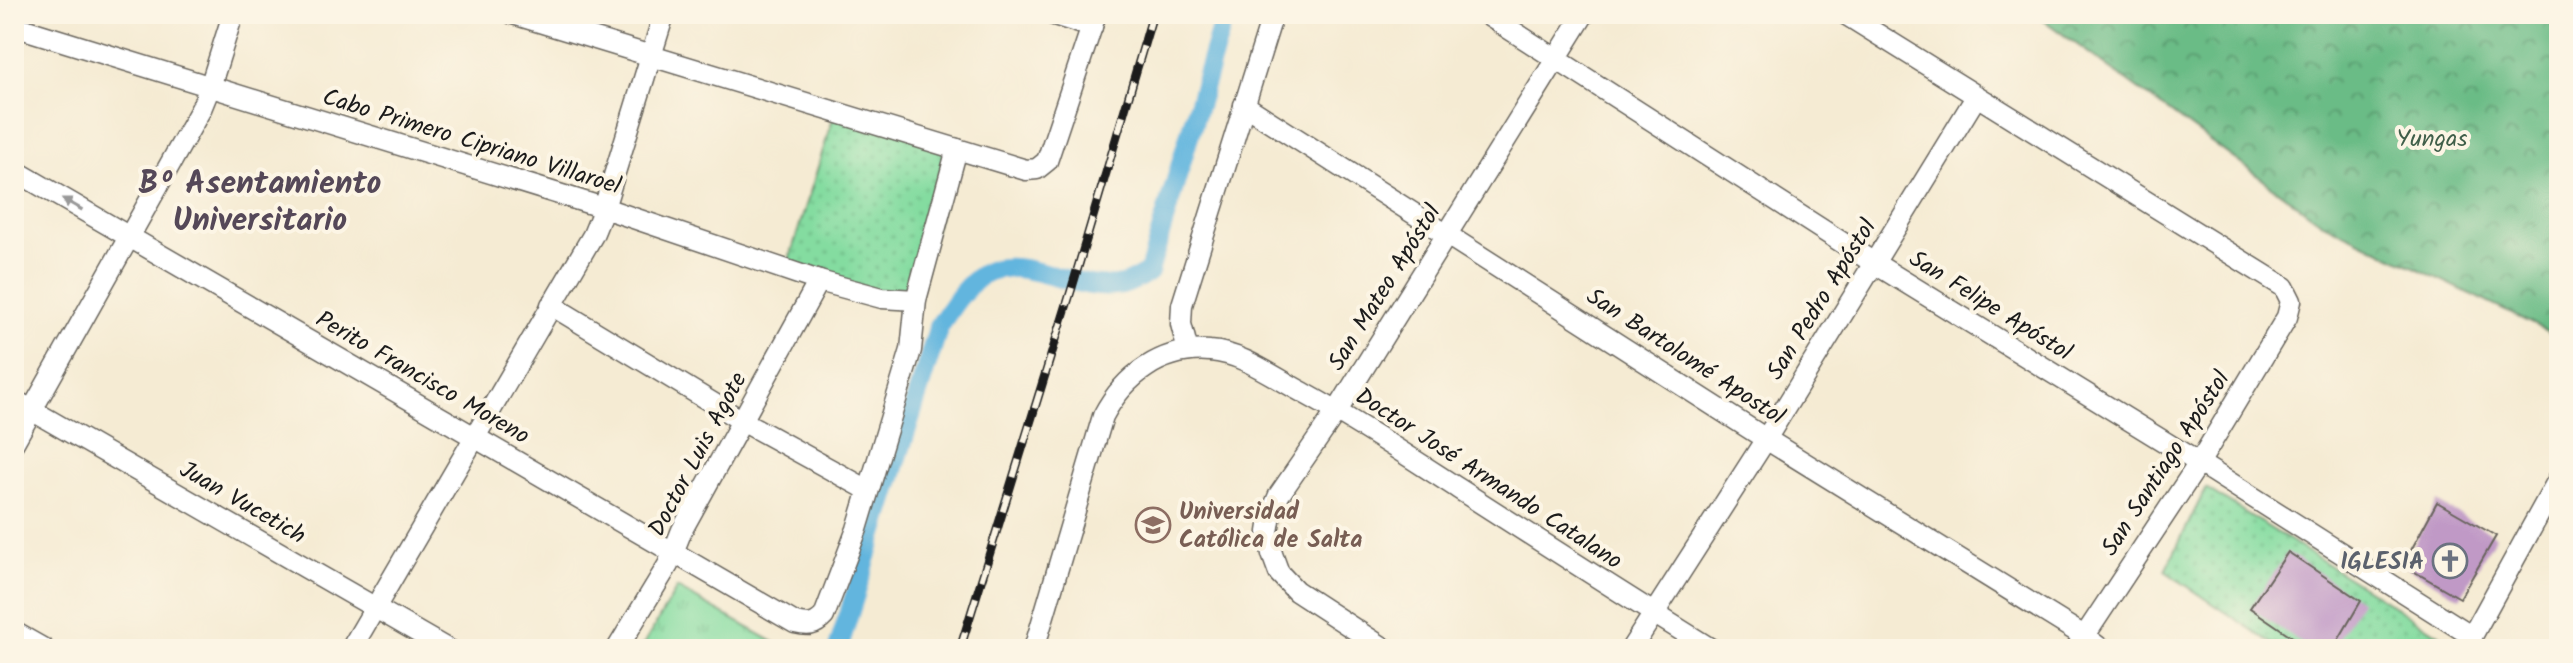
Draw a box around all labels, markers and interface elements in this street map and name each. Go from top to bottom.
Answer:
street label: Cabo Primero Cipriano Villaroel [317,78,626,207]
park label: Yungas [2396,120,2468,159]
district label: Bº Asentamiento Universitario [139,159,381,247]
one-way arrow [61,197,83,211]
street label: San Mateo Apóstol [1318,197,1452,379]
street label: San Pedro Apóstol [1757,211,1888,388]
street label: San Felipe Apóstol [1901,240,2080,372]
street label: San Bartolomé Apostol [1578,278,1792,436]
street label: Perito Francisco Moreno [308,301,537,456]
street label: San Santiago Apóstol [2091,363,2241,564]
street label: Doctor Luis Agote [638,365,758,544]
street label: Doctor José Armando Catalano [1347,378,1630,581]
street label: Juan Vucetich [172,451,313,555]
place label: Universidad Católica de Salta [1179,493,1362,560]
school or university icon: Universidad Católica de Salta [1134,506,1172,544]
church icon: IGLESIA [2431,542,2469,580]
place label: IGLESIA [2340,543,2424,582]

